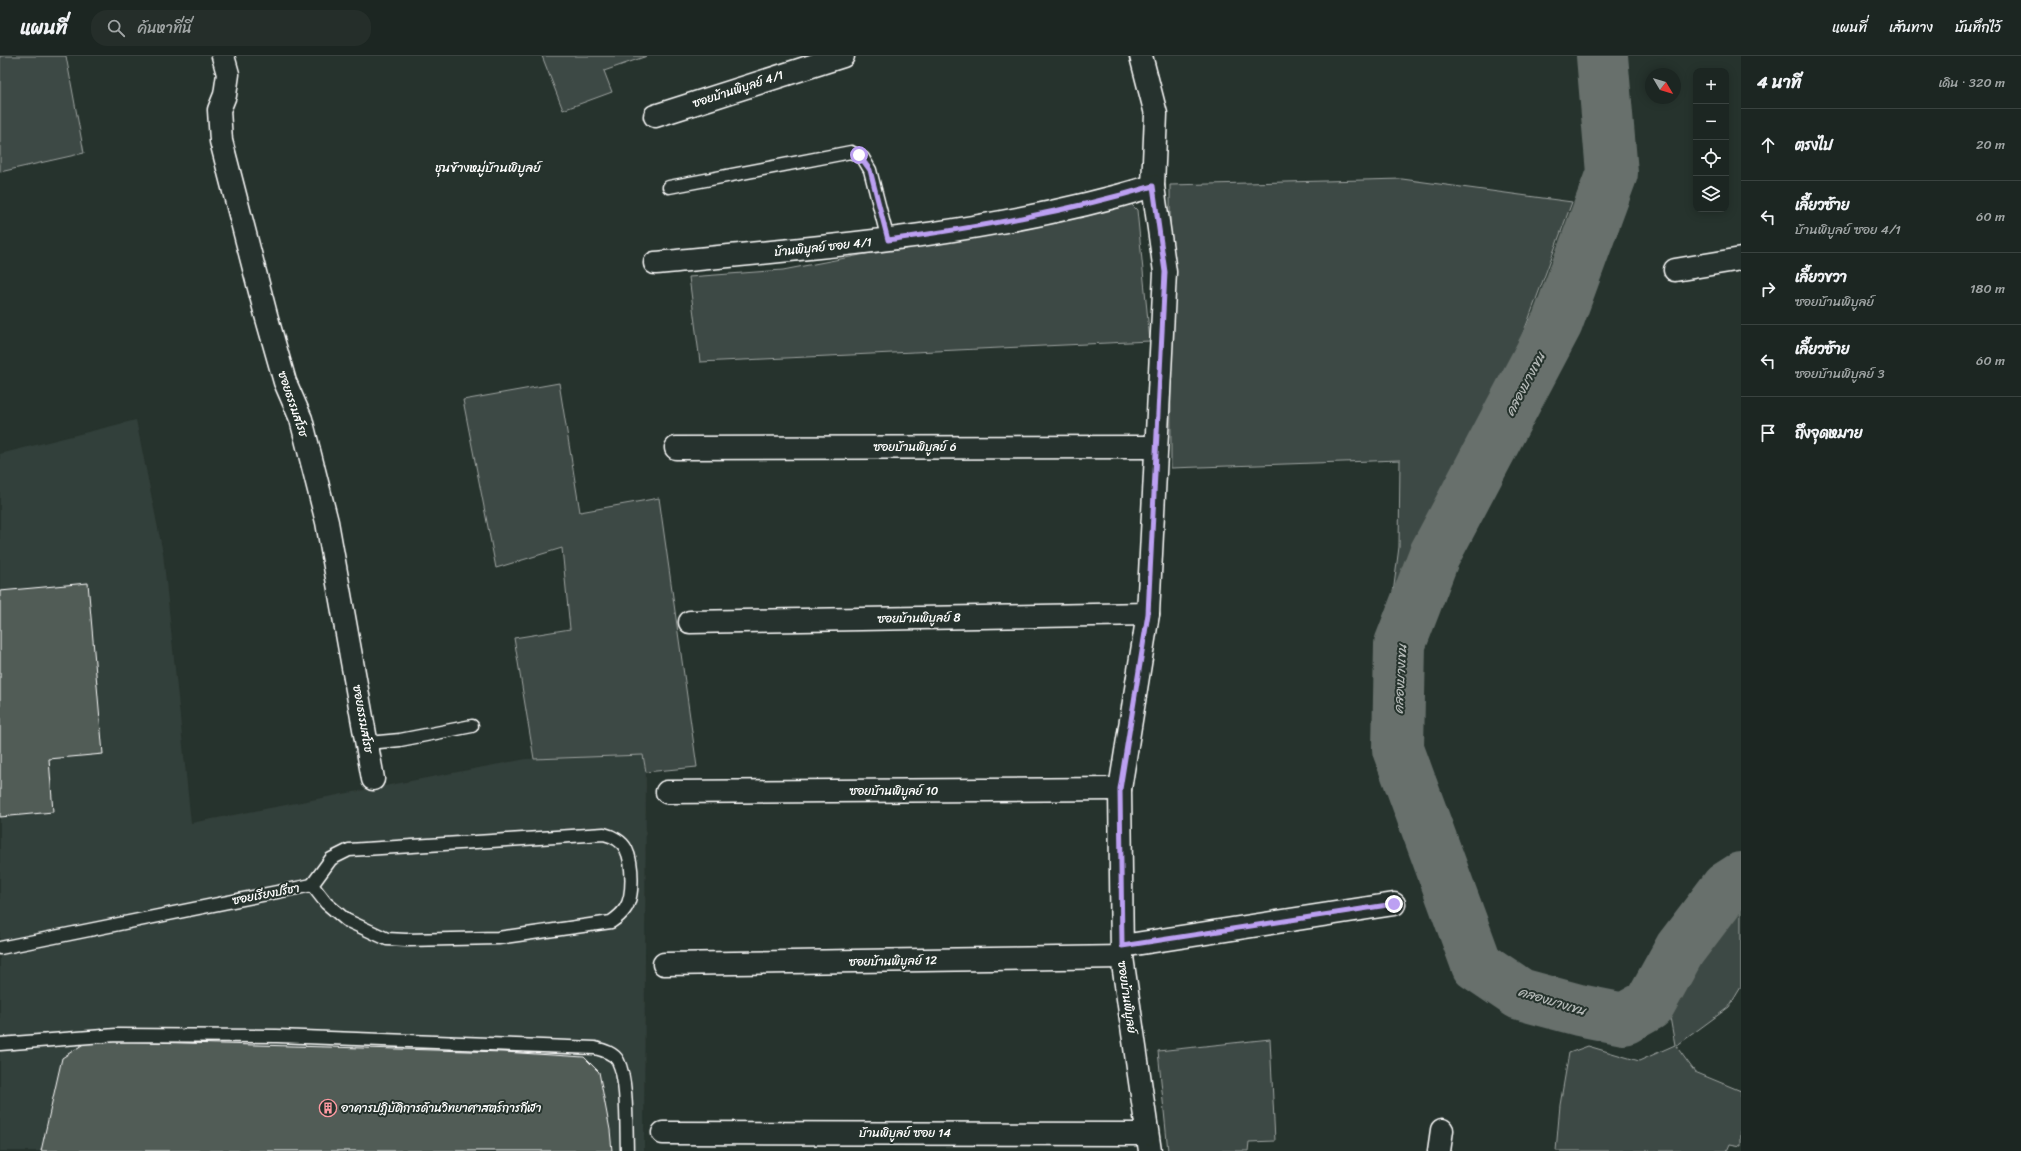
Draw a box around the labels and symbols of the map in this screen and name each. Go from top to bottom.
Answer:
street label: ซอยบ้านพิบูลย์ 4/1 [690,64,786,114]
north arrow [1645,68,1681,104]
route start [850,146,868,164]
district label: ชุนข้างหมู่บ้านพิบูลย์ [435,156,544,179]
street label: บ้านพิบูลย์ ซอย 4/1 [773,231,873,263]
water label: คลองบางเขน [1499,346,1552,420]
street label: ซอยธรรมสโรช [271,368,315,442]
street label: ซอยบ้านพิบูลย์ 6 [874,436,957,458]
street label: ซอยบ้านพิบูลย์ 8 [877,606,961,630]
water label: คลองบางเขน [1387,642,1413,714]
street label: ซอยธรรมสโรช [346,683,380,756]
street label: ซอยบ้านพิบูลย์ 10 [850,780,939,802]
street label: ซอยเรียงปรีชา [230,877,302,911]
route end [1385,895,1403,913]
street label: ซอยบ้านพิบูลย์ 12 [849,949,937,973]
street label: ซอยบ้านพิบูลย์ [1111,959,1143,1037]
water label: คลองบางเขน [1515,980,1590,1023]
place label: อาคารปฏิบัติการด้านวิทยาศาสตร์การกีฬา [340,1097,542,1119]
building icon: อาคารปฏิบัติการด้านวิทยาศาสตร์การกีฬา [318,1098,338,1118]
street label: บ้านพิบูลย์ ซอย 14 [859,1122,951,1144]

